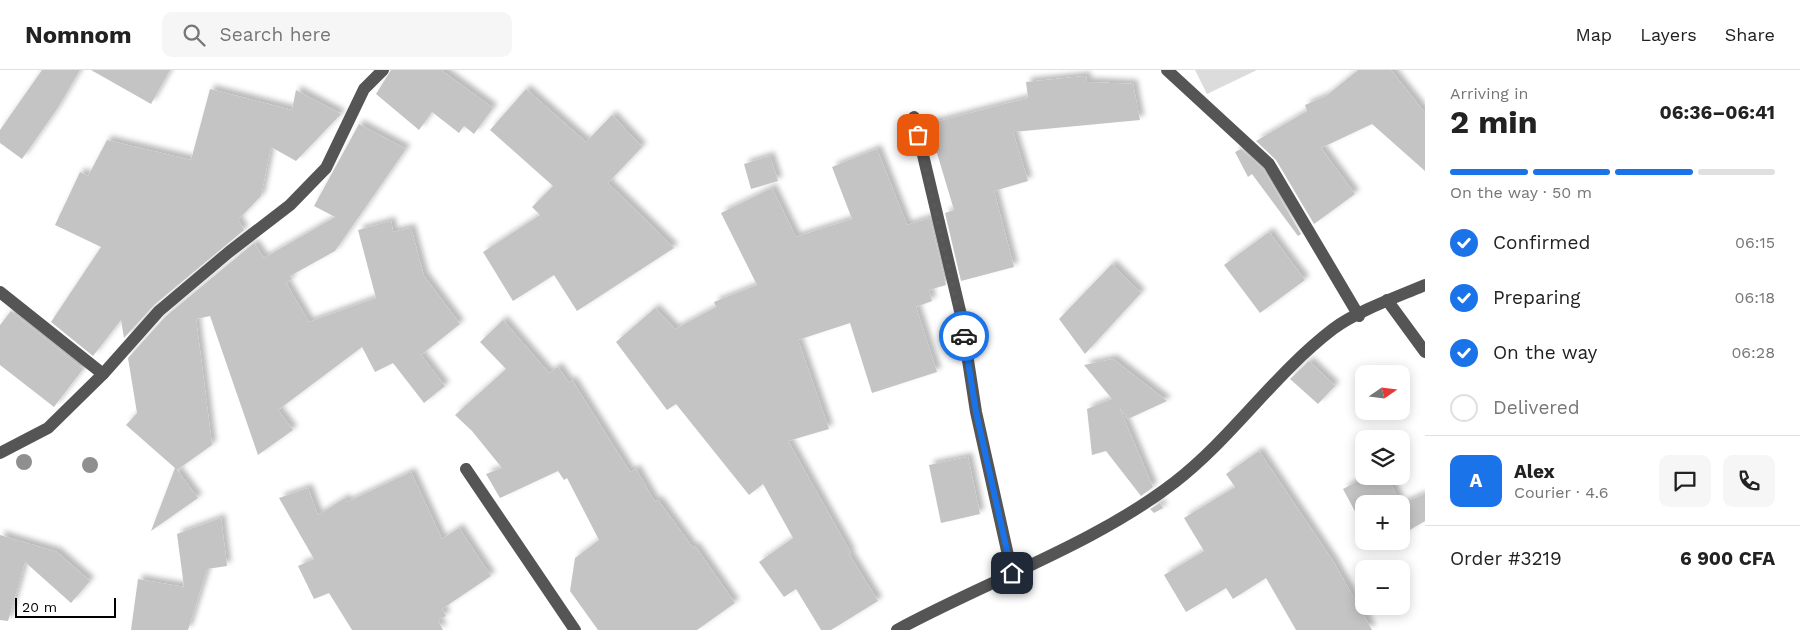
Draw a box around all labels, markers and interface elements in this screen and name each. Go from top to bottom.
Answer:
search box [162,12,512,57]
text: Nomnom [25,21,132,49]
icon: search [180,21,208,49]
text: Search here [220,23,331,46]
text: Map [1575,24,1612,45]
text: Layers [1640,24,1697,45]
text: Share [1725,24,1775,45]
text: Arriving in [1450,84,1528,103]
text: 06:36–06:41 [1660,101,1775,124]
text: 2 min [1450,103,1538,141]
pin [897,114,939,156]
icon: bag [904,121,932,149]
text: On the way · 50 m [1450,183,1592,202]
icon: check [1450,229,1478,257]
text: Confirmed [1493,231,1590,254]
text: 06:15 [1735,233,1775,252]
icon: check [1450,284,1478,312]
text: Preparing [1493,286,1580,309]
text: 06:18 [1734,288,1775,307]
courier [939,311,989,361]
icon: car [950,322,978,350]
icon: check [1450,339,1478,367]
text: On the way [1493,341,1597,364]
text: 06:28 [1731,343,1775,362]
north arrow [1355,365,1410,420]
map controls [1355,365,1410,615]
text: Delivered [1493,396,1580,419]
button: layers [1355,430,1410,485]
button: chat [1659,455,1711,507]
button: phone [1723,455,1775,507]
text: Alex [1514,460,1555,483]
text: A [1470,469,1482,492]
text: Courier · 4.6 [1514,483,1609,502]
button: + [1355,495,1410,550]
text: Order #3219 [1450,547,1562,570]
text: 6 900 CFA [1680,547,1775,570]
pin [991,552,1033,594]
icon: home [998,559,1026,587]
button: − [1355,560,1410,615]
scale bar [15,595,116,618]
text: 20 m [22,599,57,615]

